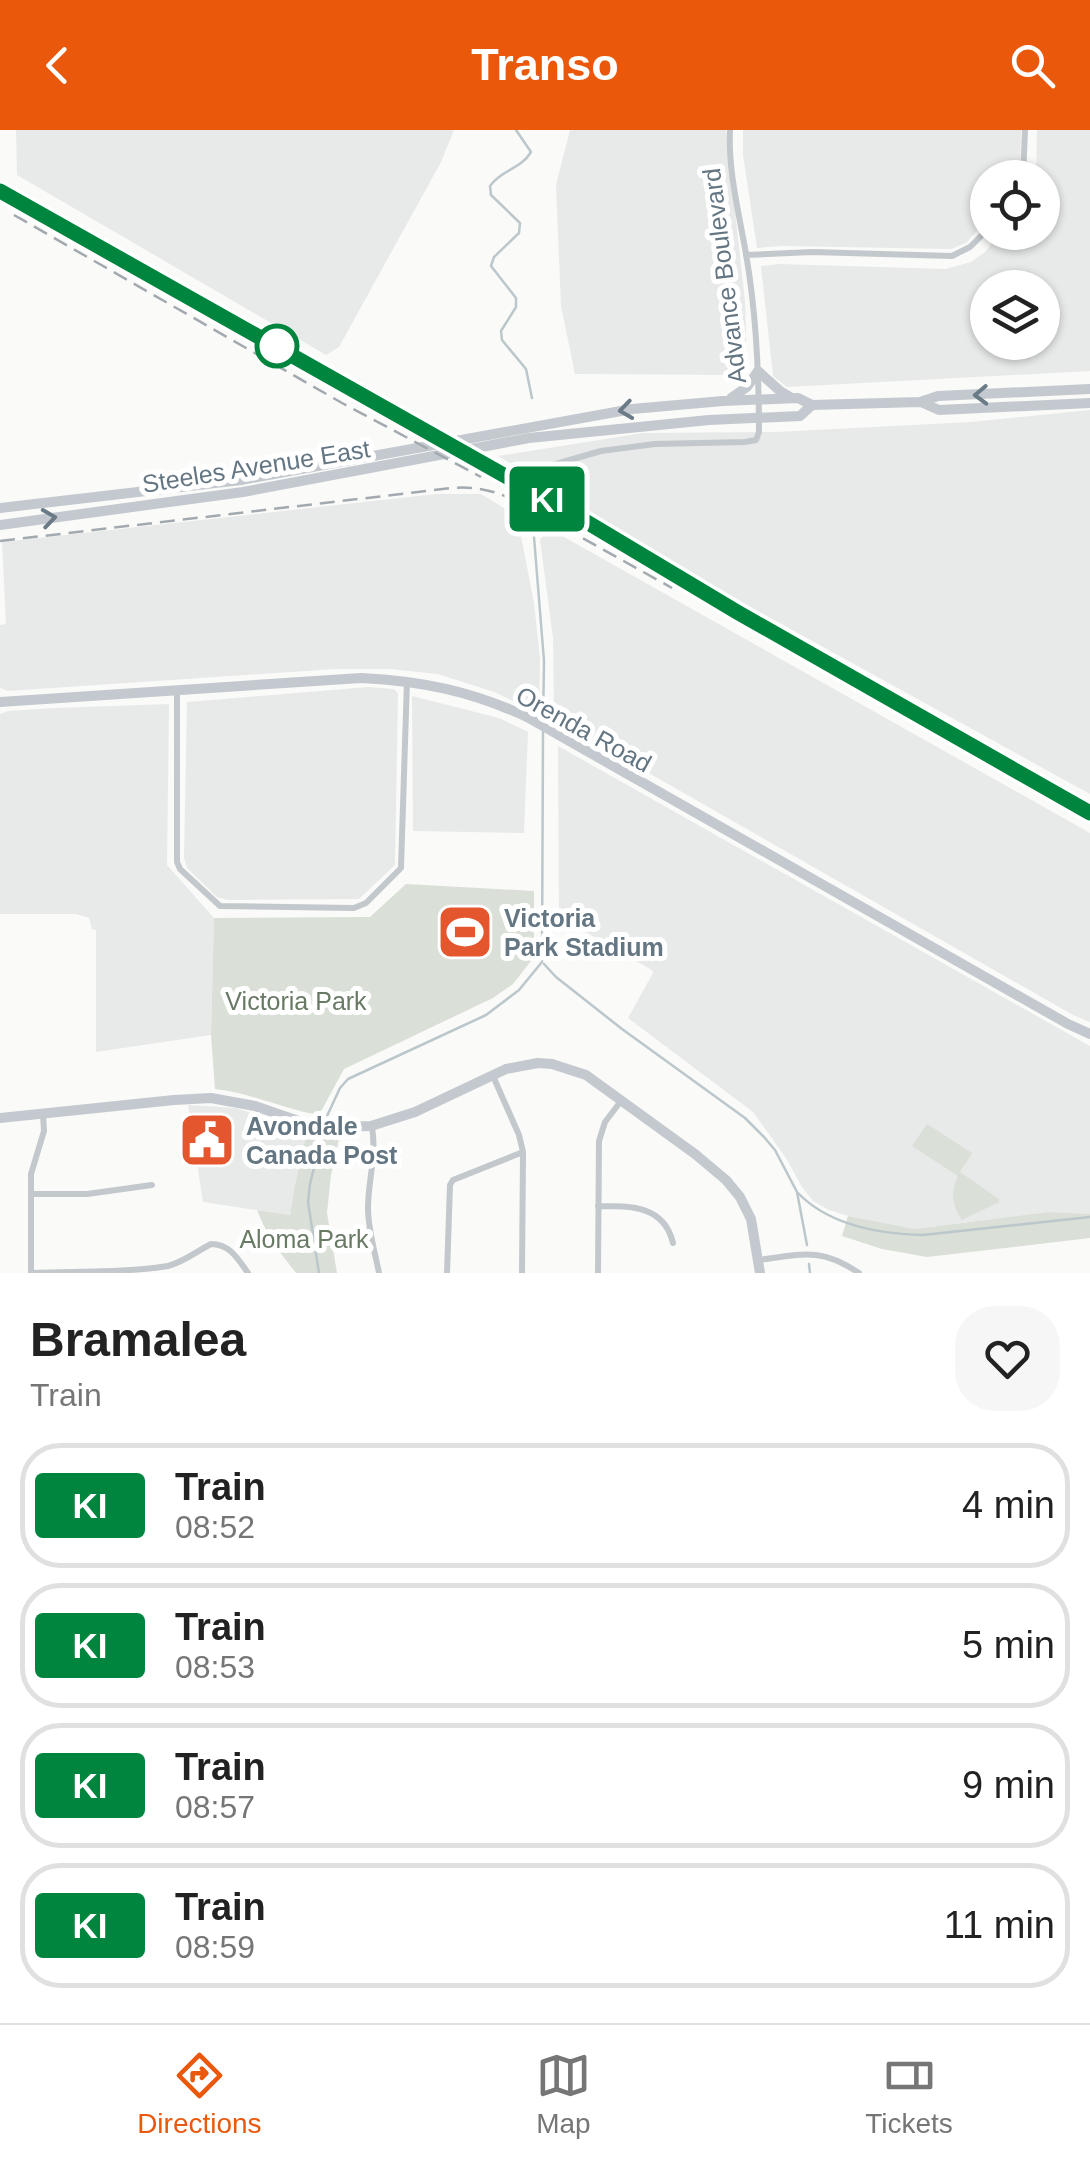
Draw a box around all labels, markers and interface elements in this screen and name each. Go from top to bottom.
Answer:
icon: back [30,38,85,93]
icon: search [1005,38,1060,93]
text: Transo [471,39,619,90]
map controls [970,160,1060,360]
button: locate [970,160,1060,250]
street label: Advance Boulevard [697,167,751,385]
button: layers [970,270,1060,360]
unlabelled marker [256,325,298,367]
one-way arrow [973,385,989,406]
one-way arrow [618,398,635,419]
street label: Steeles Avenue East [140,434,372,498]
line badge: KI [502,466,592,532]
text: KI [530,480,565,519]
one-way arrow [41,508,57,529]
street label: Orenda Road [512,680,656,778]
sports icon: Victoria Park Stadium [435,902,495,962]
place label: Victoria Park Stadium [504,904,664,961]
park label: Victoria Park [225,987,367,1015]
public building icon: Avondale Canada Post [177,1110,237,1170]
place label: Avondale Canada Post [246,1112,398,1169]
park label: Aloma Park [239,1225,369,1253]
button: heart [955,1306,1060,1411]
text: Bramalea [30,1313,246,1366]
text: Train [30,1377,102,1413]
text: Train [175,1466,266,1508]
text: 4 min [962,1484,1055,1526]
text: KI [73,1486,108,1525]
text: 08:52 [175,1509,255,1545]
text: Train [175,1606,266,1648]
text: 5 min [962,1624,1055,1666]
text: KI [73,1626,108,1665]
text: 08:53 [175,1649,255,1685]
text: Train [175,1746,266,1788]
text: 9 min [962,1764,1055,1806]
text: KI [73,1766,108,1805]
text: 08:57 [175,1789,255,1825]
text: Train [175,1886,266,1928]
text: 11 min [944,1904,1055,1946]
text: KI [73,1906,108,1945]
text: 08:59 [175,1929,255,1965]
tab: Directions [137,2048,262,2140]
tab: Map [536,2048,591,2140]
tab: Tickets [865,2048,953,2140]

